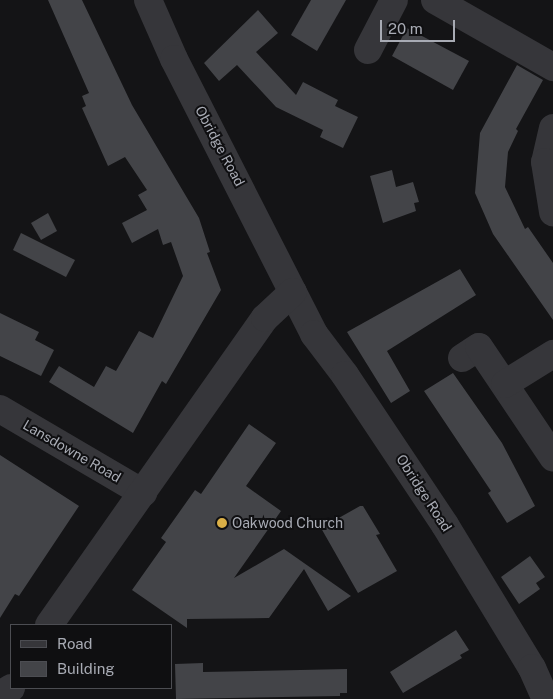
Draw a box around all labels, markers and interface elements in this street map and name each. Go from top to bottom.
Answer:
scale bar [383,10,458,42]
text: 20 m [388,20,423,37]
street label: Obridge Road [192,103,248,189]
street label: Lansdowne Road [20,416,124,486]
street label: Obridge Road [393,451,455,535]
place label: Oakwood Church [232,515,343,531]
marker: Oakwood Church [216,517,228,529]
legend [10,624,172,689]
text: Road [57,635,93,652]
text: Building [57,660,115,677]

